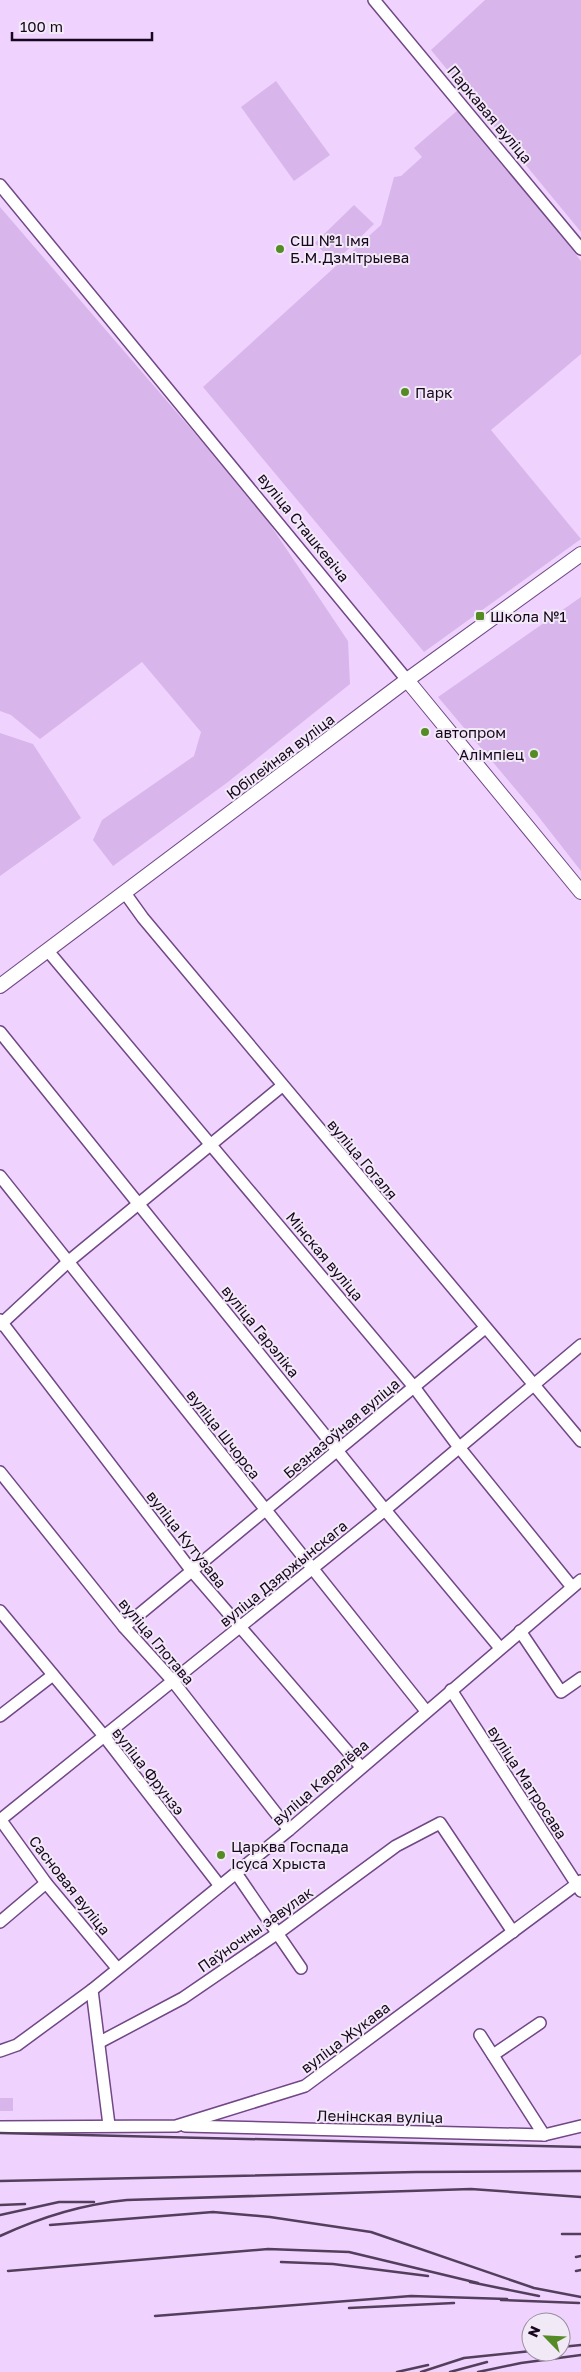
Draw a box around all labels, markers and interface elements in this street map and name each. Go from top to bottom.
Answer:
scale bar [12,10,152,42]
text: 100 m [20,17,63,35]
street label: Паркавая вуліца [444,61,536,167]
place label: СШ №1 імя Б.М.Дзмітрыева [290,231,409,266]
marker: СШ №1 імя Б.М.Дзмітрыева [274,243,286,255]
place label: Парк [415,383,453,401]
marker: Парк [399,386,411,398]
street label: вуліца Сташкевіча [255,469,353,585]
place label: Школа №1 [490,607,566,625]
marker: Школа №1 [474,610,486,622]
street label: Юбілейная вуліца [222,709,338,803]
place label: автопром [435,723,506,741]
marker: автопром [419,726,431,738]
place label: Алімпіец [459,745,524,763]
marker: Алімпіец [528,748,540,760]
street label: вуліца Гогаля [324,1115,402,1203]
street label: Мінская вуліца [283,1208,367,1304]
street label: вуліца Гарэліка [218,1281,304,1381]
street label: Безназоўная вуліца [279,1374,403,1482]
street label: вуліца Шчорса [184,1386,264,1482]
street label: вуліца Кутузава [143,1487,231,1591]
street label: вуліца Дзяржынскага [215,1516,351,1630]
street label: вуліца Глотава [116,1594,198,1688]
street label: вуліца Матросава [485,1722,571,1842]
street label: вуліца Фрунзэ [109,1724,189,1818]
street label: вуліца Каралёва [268,1735,372,1829]
street label: Сасновая вуліца [26,1832,114,1938]
place label: Царква Госпада Ісуса Хрыста [231,1837,349,1872]
marker: Царква Госпада Ісуса Хрыста [215,1849,227,1861]
street label: Паўночны завулак [194,1882,316,1976]
street label: вуліца Жукава [297,1998,393,2076]
street label: Ленінская вуліца [317,2106,443,2126]
north arrow [521,2312,571,2362]
text: N [524,2323,544,2340]

